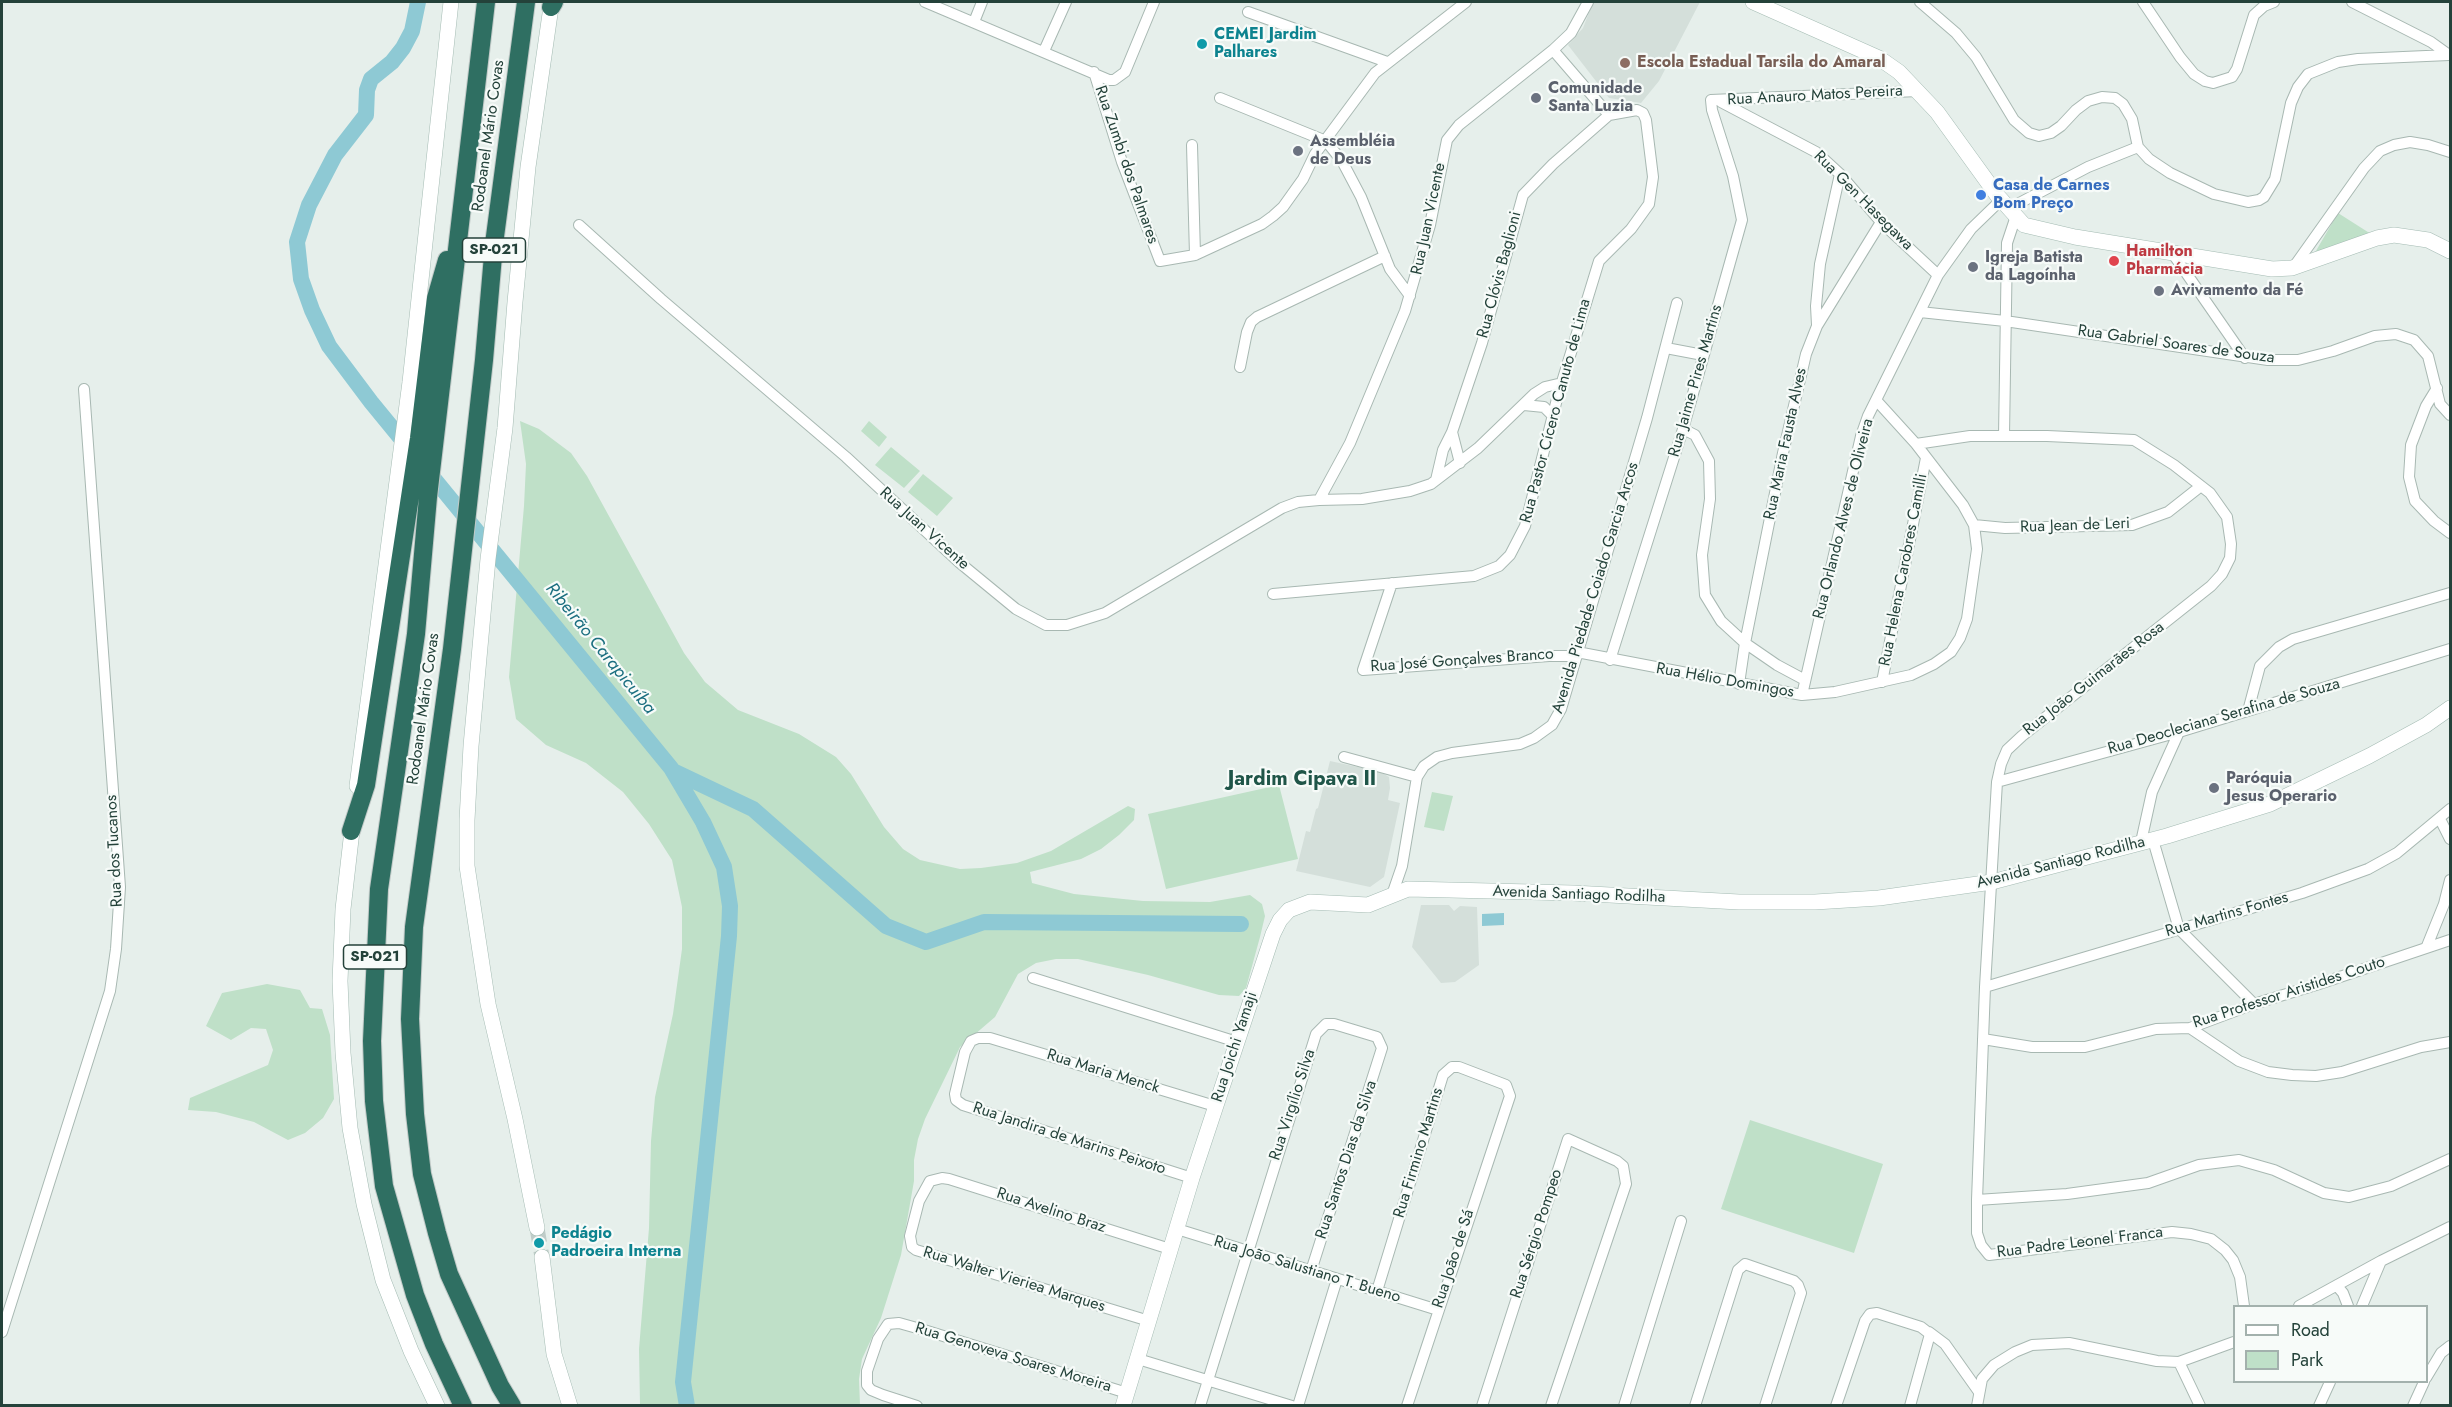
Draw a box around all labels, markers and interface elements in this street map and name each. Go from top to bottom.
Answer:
place label: CEMEI Jardim Palhares [1214,25,1317,63]
marker: CEMEI Jardim Palhares [1195,37,1209,51]
place label: Escola Estadual Tarsila do Amaral [1637,53,1886,73]
marker: Escola Estadual Tarsila do Amaral [1618,56,1632,70]
street label: Rodoanel Mário Covas [469,59,509,213]
place label: Comunidade Santa Luzia [1548,79,1642,117]
street label: Rua Anauro Matos Pereira [1727,82,1903,110]
street label: Rua Zumbi dos Palmares [1090,83,1162,247]
marker: Comunidade Santa Luzia [1529,91,1543,105]
place label: Assembléia de Deus [1310,132,1395,170]
marker: Assembléia de Deus [1291,144,1305,158]
street label: Rua Gen Hasegawa [1809,147,1917,255]
street label: Rua Juan Vicente [1408,161,1450,277]
place label: Casa de Carnes Bom Preço [1993,176,2109,214]
marker: Casa de Carnes Bom Preço [1974,188,1988,202]
street label: Rua Clóvis Baglioni [1474,210,1526,340]
road number: SP-021 [462,238,526,262]
place label: Hamilton Pharmácia [2126,242,2203,280]
place label: Igreja Batista da Lagoínha [1985,248,2083,286]
marker: Hamilton Pharmácia [2107,254,2121,268]
marker: Igreja Batista da Lagoínha [1966,260,1980,274]
place label: Avivamento da Fé [2171,281,2304,301]
marker: Avivamento da Fé [2152,284,2166,298]
street label: Rua Pastor Cícero Canuto de Lima [1517,297,1595,525]
street label: Rua Jaime Pires Martins [1665,303,1727,459]
street label: Rua Gabriel Soares de Souza [2076,322,2276,368]
street label: Rua Maria Fausta Alves [1761,366,1811,522]
street label: Rua Orlando Alves de Oliveira [1810,417,1878,621]
street label: Avenida Piedade Coiado Garcia Arcos [1549,460,1643,716]
street label: Rua Helena Carobres Camilli [1876,472,1932,668]
street label: Rua Juan Vicente [875,484,973,574]
street label: Rua Jean de Leri [2020,514,2130,538]
water label: Ribeirão Carapicuíba [540,579,660,719]
street label: Rua João Guimarães Rosa [2020,618,2168,740]
street label: Rodoanel Mário Covas [404,632,444,786]
street label: Rua José Gonçalves Branco [1370,645,1554,677]
street label: Rua Hélio Domingos [1654,659,1796,703]
street label: Rua Deocleciana Serafina de Souza [2106,675,2342,759]
district label: Jardim Cipava II [1228,768,1376,792]
place label: Paróquia Jesus Operario [2226,769,2337,807]
marker: Paróquia Jesus Operario [2207,781,2221,795]
street label: Rua dos Tucanos [102,794,128,908]
street label: Avenida Santiago Rodilha [1975,833,2147,893]
street label: Avenida Santiago Rodilha [1492,882,1666,908]
street label: Rua Martins Fontes [2163,888,2291,942]
road number: SP-021 [344,945,406,969]
street label: Rua Professor Aristides Couto [2190,953,2388,1033]
street label: Rua Joichi Yamaji [1208,989,1262,1105]
street label: Rua Maria Menck [1044,1046,1162,1098]
street label: Rua Virgílio Silva [1266,1047,1320,1163]
street label: Rua Santos Dias da Silva [1312,1078,1382,1242]
street label: Rua Firmino Martins [1390,1086,1448,1220]
street label: Rua Jandira de Marins Peixoto [970,1099,1168,1179]
street label: Rua Sérgio Pompeo [1507,1167,1567,1301]
street label: Rua Avelino Braz [994,1184,1108,1238]
street label: Rua João de Sá [1429,1207,1479,1311]
street label: Rua Padre Leonel Franca [1996,1223,2164,1263]
place label: Pedágio Padroeira Interna [551,1224,681,1262]
street label: Rua João Salustiano T. Bueno [1211,1232,1403,1308]
marker: Pedágio Padroeira Interna [532,1236,546,1250]
street label: Rua Walter Vieriea Marques [921,1243,1107,1317]
legend [2233,1305,2428,1383]
text: Road [2291,1317,2330,1343]
street label: Rua Genoveva Soares Moreira [913,1319,1113,1397]
text: Park [2291,1347,2323,1373]

